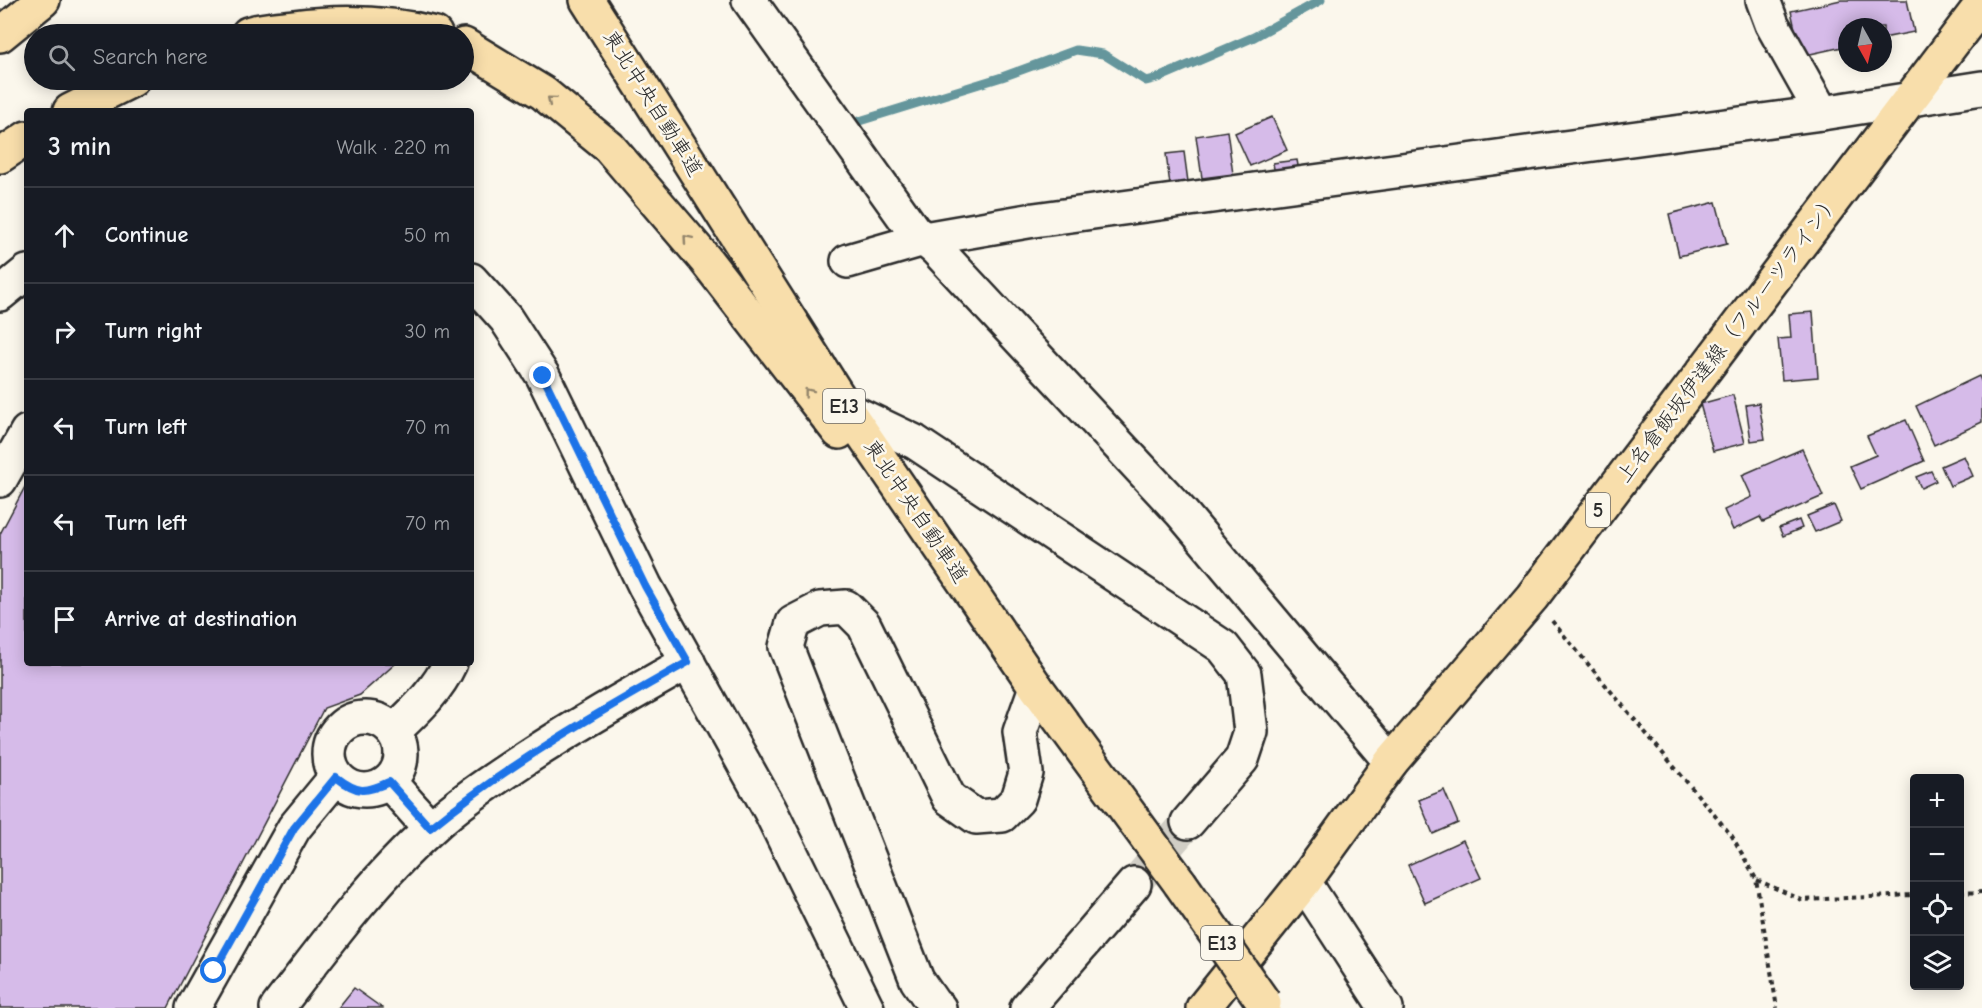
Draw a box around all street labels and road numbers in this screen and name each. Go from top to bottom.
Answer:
street label: 東北中央自動車道 [598,25,708,181]
street label: 上名倉飯坂伊達線（フルーツライン） [1611,189,1845,487]
road number: E13 [823,389,865,423]
street label: 東北中央自動車道 [859,435,973,587]
road number: 5 [1586,493,1610,527]
road number: E13 [1201,926,1243,960]

